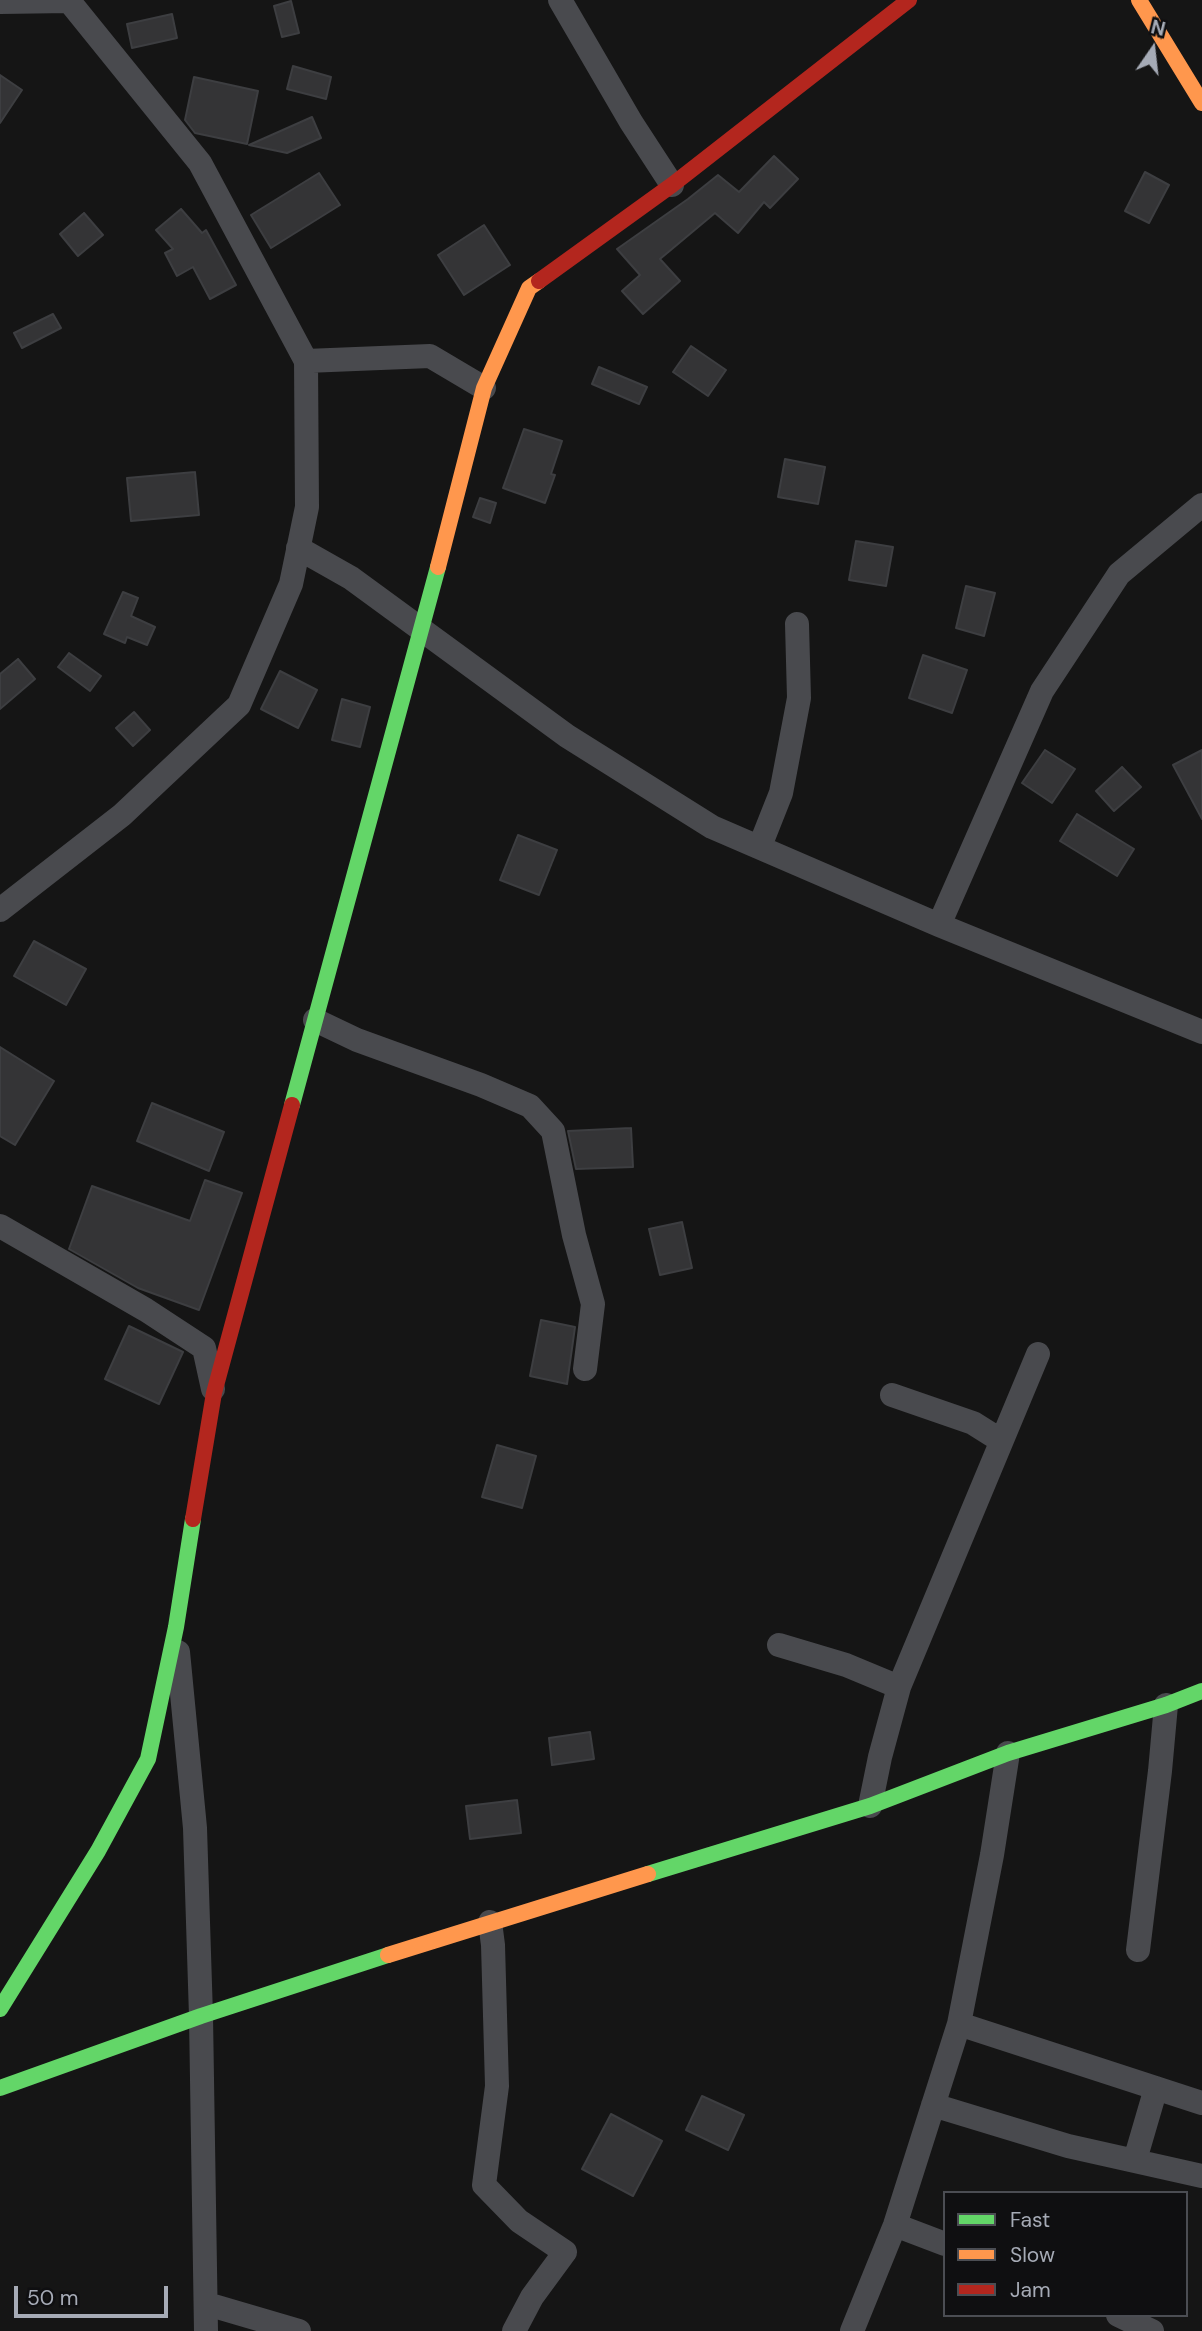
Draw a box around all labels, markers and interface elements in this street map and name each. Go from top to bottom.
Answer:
north arrow [1118,14,1188,84]
text: N [1148,14,1168,42]
legend [943,2191,1188,2317]
text: Fast [1010,2206,1050,2234]
text: Slow [1010,2241,1055,2269]
scale bar [18,2272,172,2316]
text: Jam [1010,2276,1051,2304]
text: 50 m [27,2284,78,2312]

